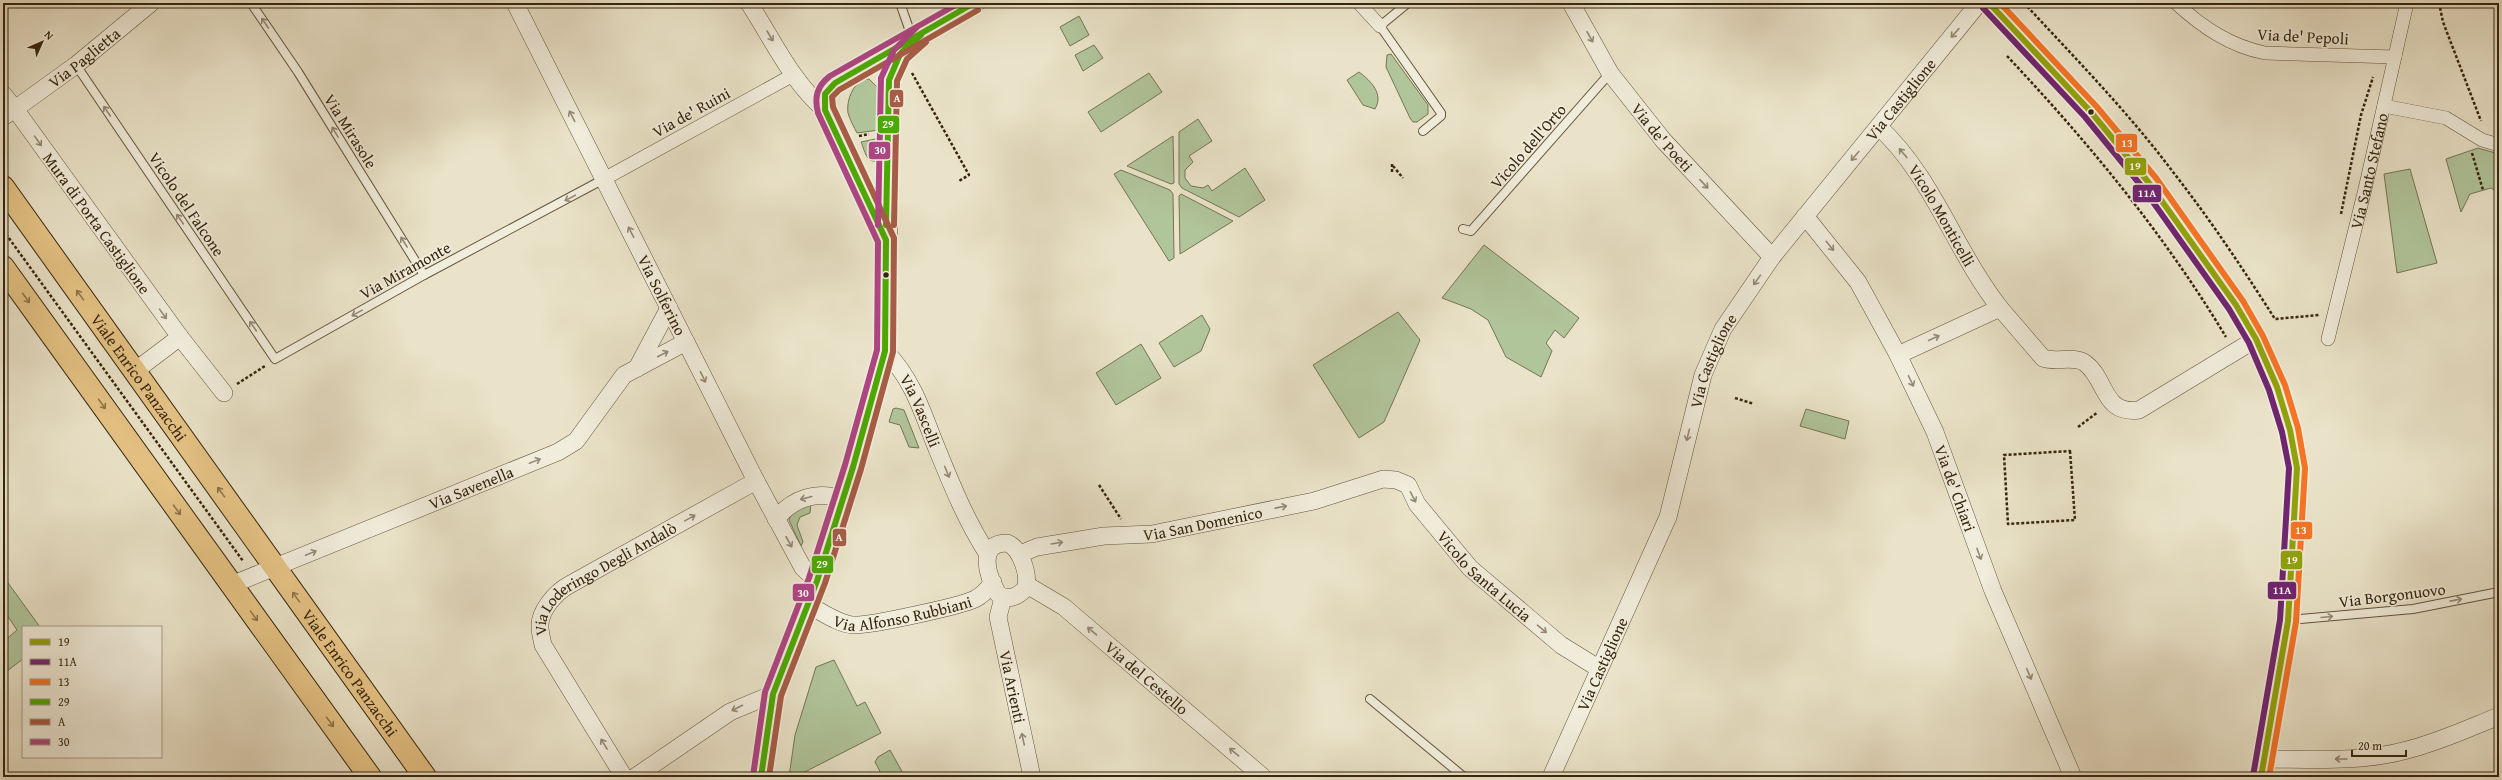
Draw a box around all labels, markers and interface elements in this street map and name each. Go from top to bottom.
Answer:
one-way arrow [261,17,269,28]
street label: Via Paglietta [43,21,125,93]
north arrow [22,22,62,62]
street label: Via de' Pepoli [2257,22,2350,50]
text: N [41,27,58,44]
one-way arrow [1950,28,1959,39]
one-way arrow [766,30,774,42]
one-way arrow [1587,31,1594,43]
street label: Via Castiglione [1859,53,1942,146]
street label: Via de' Ruini [648,81,735,143]
street label: Via Mirasole [319,89,383,173]
line badge: A [889,89,904,108]
text: A [893,90,901,106]
street label: Vicolo dell'Orto [1484,98,1572,194]
street label: Via de' Poeti [1626,98,1699,177]
one-way arrow [103,106,111,117]
unlabelled marker [2086,107,2096,117]
one-way arrow [568,110,575,122]
street label: Via Santo Stefano [2344,110,2394,232]
line badge: 29 [877,115,900,134]
text: 29 [882,116,894,132]
one-way arrow [331,127,339,138]
line badge: 13 [2115,133,2138,153]
one-way arrow [34,135,42,146]
text: 13 [2121,135,2133,151]
line badge: 30 [868,141,891,160]
text: 30 [874,142,886,158]
street label: Mura di Porta Castiglione [37,147,157,299]
street label: Vicolo del Falcone [143,147,231,261]
one-way arrow [1899,147,1908,158]
one-way arrow [1851,150,1859,161]
line badge: 19 [2124,157,2147,176]
text: 19 [2129,158,2141,174]
street label: Vicolo Monticelli [1903,159,1982,271]
one-way arrow [1699,178,1708,189]
line badge: 11A [2132,184,2162,203]
text: 11A [2138,185,2156,201]
one-way arrow [564,195,576,203]
one-way arrow [176,214,184,225]
one-way arrow [627,226,634,238]
street label: Via Miramonte [355,235,455,305]
one-way arrow [399,236,407,248]
one-way arrow [1825,241,1834,252]
street label: Via Solferino [632,251,693,339]
unlabelled marker [881,270,891,280]
one-way arrow [1753,274,1761,285]
one-way arrow [76,289,84,300]
one-way arrow [22,293,30,304]
street label: Viale Enrico Panzacchi [85,308,193,447]
one-way arrow [159,308,167,319]
street label: Via Castiglione [1683,308,1742,411]
one-way arrow [351,309,363,317]
one-way arrow [249,321,257,332]
one-way arrow [1927,334,1939,342]
one-way arrow [657,350,669,357]
street label: Via Vascelli [894,369,947,451]
one-way arrow [700,370,707,382]
one-way arrow [1908,375,1915,387]
one-way arrow [97,398,106,409]
one-way arrow [1684,428,1691,441]
street label: Via de' Chiari [1929,441,1982,535]
one-way arrow [529,457,541,465]
street label: Via Savenella [425,459,517,515]
one-way arrow [943,465,951,477]
one-way arrow [217,486,225,497]
one-way arrow [1410,490,1417,502]
one-way arrow [800,495,813,502]
street label: Via San Domenico [1143,500,1264,546]
one-way arrow [1274,502,1287,510]
one-way arrow [173,504,181,515]
one-way arrow [683,513,695,521]
street label: Via Loderingo Degli Andalò [528,516,681,637]
line badge: 13 [2290,521,2313,540]
text: 13 [2295,522,2307,538]
street label: Vicolo Santa Lucia [1432,525,1537,627]
line badge: A [832,528,847,547]
text: A [835,529,843,545]
one-way arrow [785,536,793,548]
one-way arrow [1050,539,1063,547]
one-way arrow [1976,547,1984,559]
one-way arrow [305,549,317,557]
line badge: 19 [2280,550,2303,570]
text: 19 [2286,552,2298,568]
line badge: 29 [811,555,834,574]
text: 29 [816,556,828,572]
street label: Via Borgonuovo [2337,577,2447,613]
line badge: 11A [2267,581,2297,600]
text: 11A [2273,582,2291,598]
line badge: 30 [792,583,815,602]
text: 30 [797,585,809,601]
street label: Via Alfonso Rubbiani [829,589,975,637]
one-way arrow [292,592,300,603]
one-way arrow [2449,596,2462,604]
street label: Viale Enrico Panzacchi [296,604,405,742]
one-way arrow [250,610,258,621]
street label: Via Castiglione [1570,613,1633,715]
one-way arrow [2320,613,2333,621]
one-way arrow [1537,625,1547,634]
legend [22,626,162,758]
one-way arrow [1087,626,1098,635]
text: 19 [58,633,70,650]
street label: Via del Cestello [1100,635,1194,720]
street label: Via Arienti [993,648,1032,726]
text: 11A [58,653,78,670]
one-way arrow [2026,668,2033,680]
text: 13 [58,673,70,690]
text: 29 [58,693,70,710]
one-way arrow [731,705,743,712]
text: A [58,713,66,730]
one-way arrow [326,716,334,727]
scale bar [2352,732,2406,758]
text: 30 [58,733,70,750]
one-way arrow [1019,733,1027,746]
text: 20 m [2358,737,2382,754]
one-way arrow [599,738,607,750]
one-way arrow [1228,747,1239,756]
one-way arrow [2335,755,2348,763]

